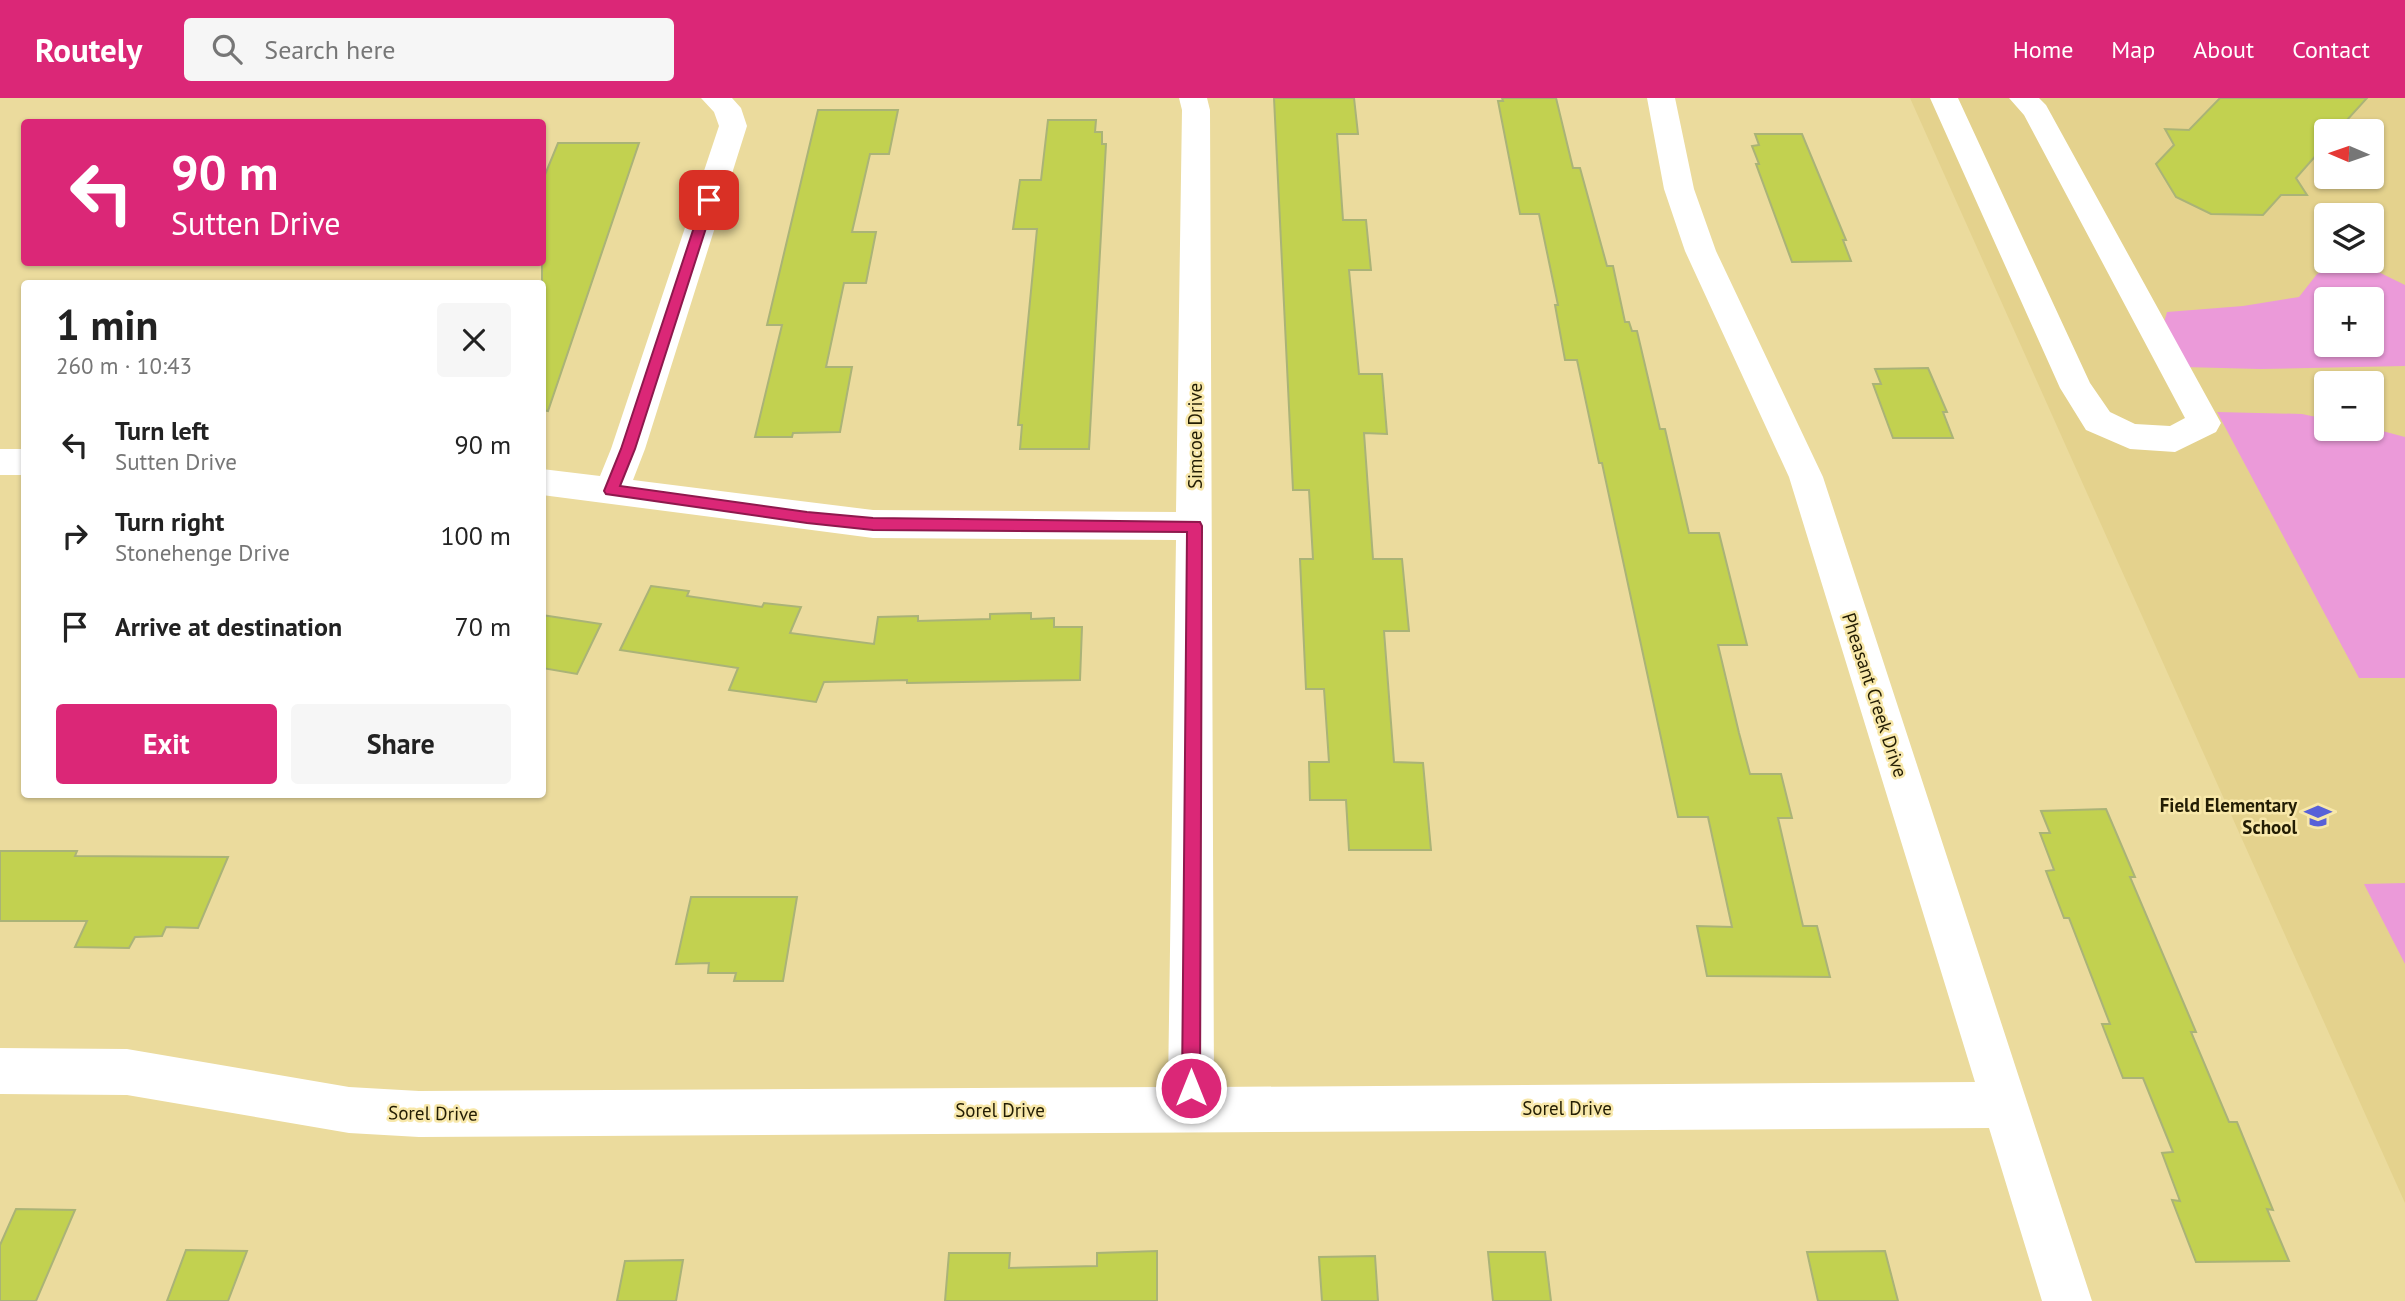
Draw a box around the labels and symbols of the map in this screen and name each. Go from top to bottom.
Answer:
north arrow [2314,119,2384,189]
pin [679,170,739,230]
street label: Simcoe Drive [1183,383,1207,489]
street label: Pheasant Creek Drive [1837,610,1913,780]
place label: Field Elementary School [2160,793,2298,839]
school or university icon: Field Elementary School [2303,801,2333,831]
position arrow [1154,1051,1228,1125]
street label: Sorel Drive [1522,1096,1612,1120]
street label: Sorel Drive [955,1098,1045,1122]
street label: Sorel Drive [388,1100,478,1126]

